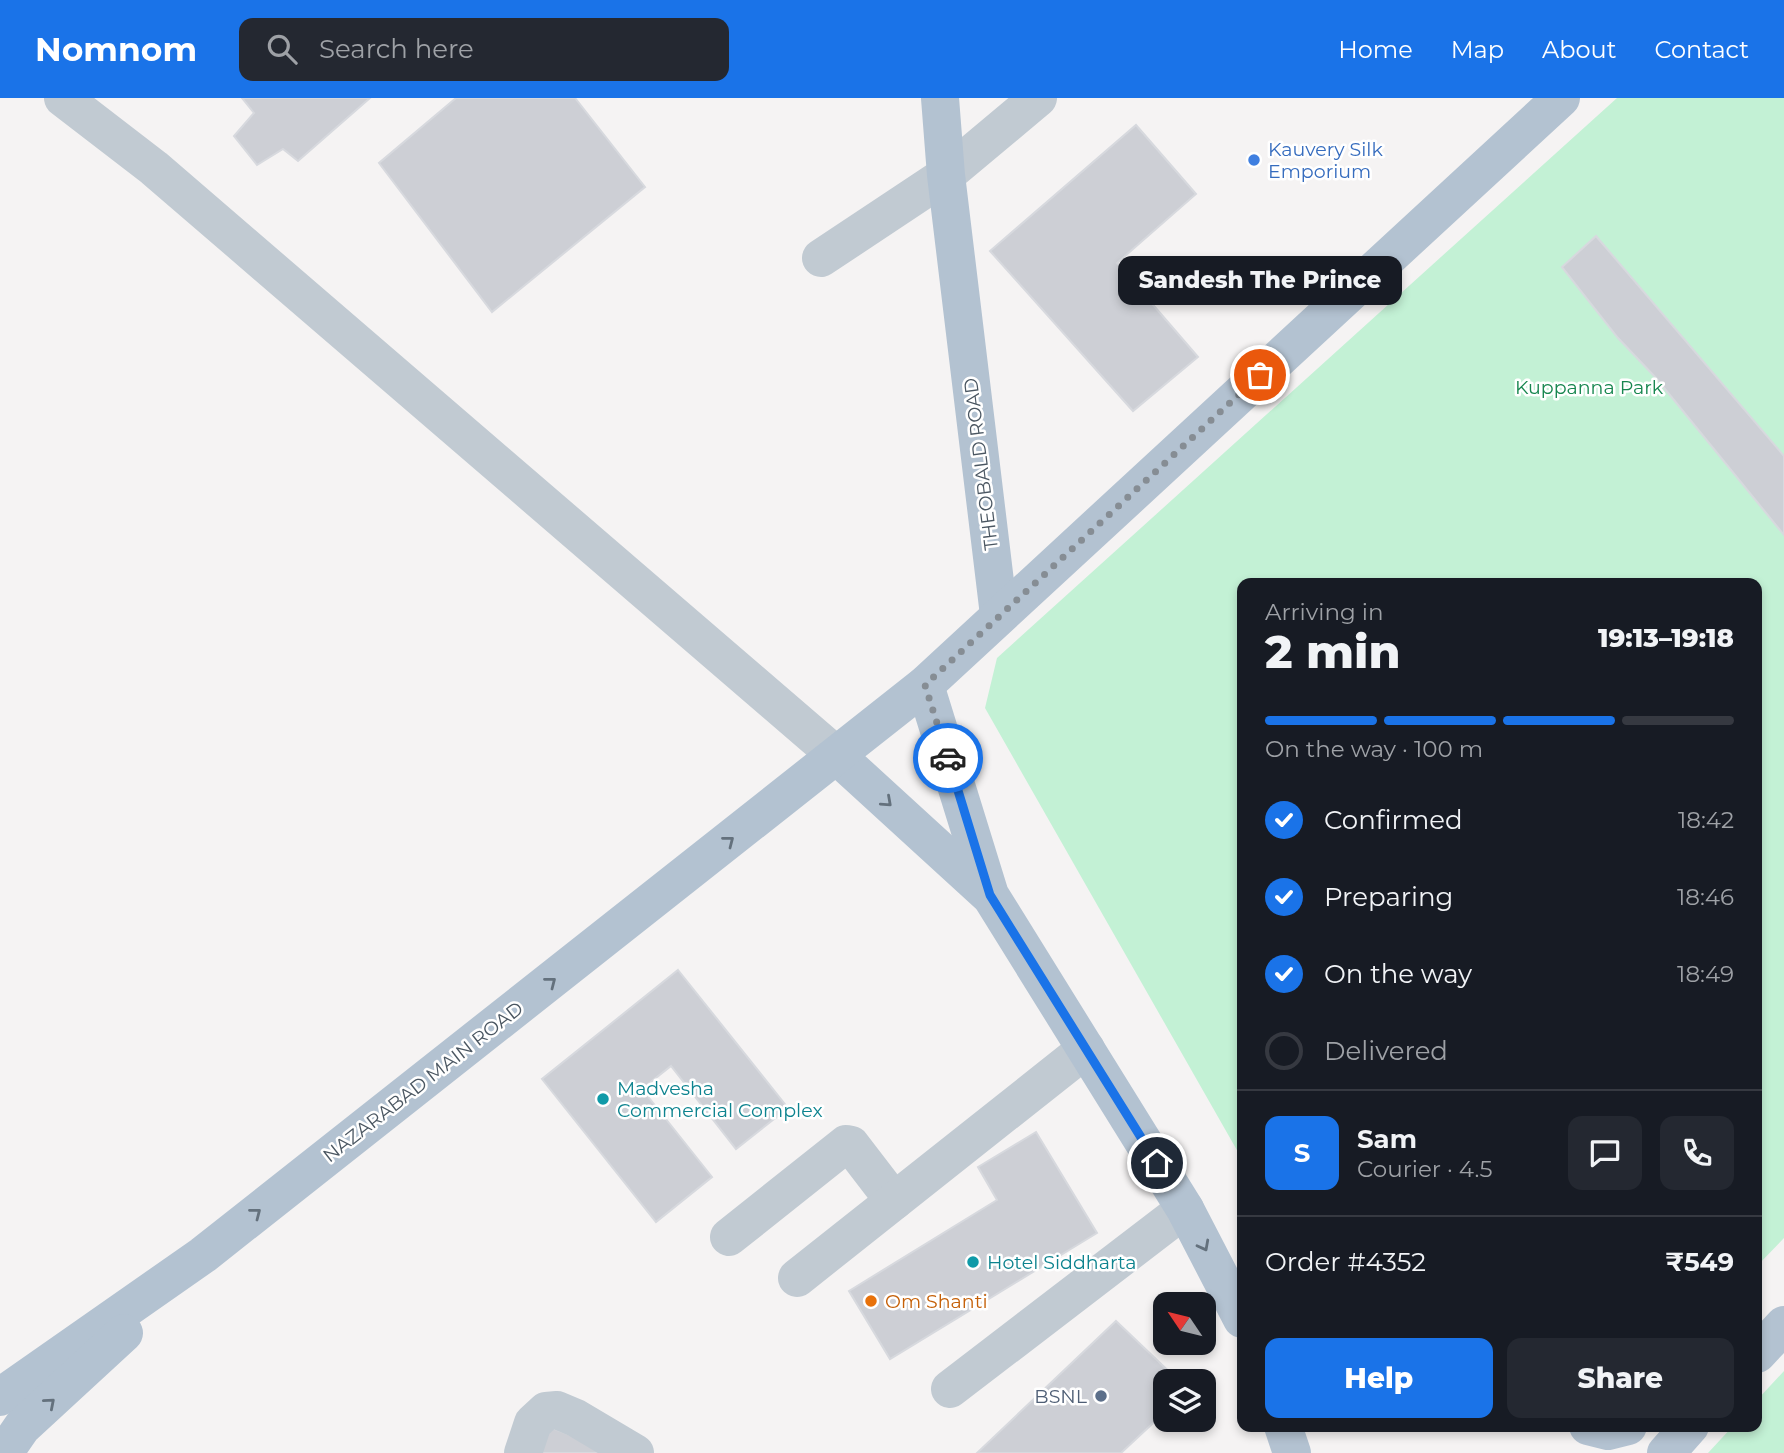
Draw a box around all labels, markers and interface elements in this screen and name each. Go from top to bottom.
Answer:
search box [239,18,729,81]
text: Nomnom [35,29,197,69]
icon: search [263,30,301,68]
text: Search here [319,33,474,65]
text: Home [1338,35,1413,64]
text: Map [1451,35,1504,64]
text: About [1542,35,1616,64]
text: Contact [1654,35,1749,64]
place label: Kauvery Silk Emporium [1268,138,1383,183]
marker: Kauvery Silk Emporium [1246,152,1262,168]
callout: Sandesh The Prince [1118,256,1402,305]
text: Sandesh The Prince [1139,266,1381,294]
pin [1230,345,1290,405]
icon: bag [1241,356,1279,394]
street label: THEOBALD ROAD [959,376,1003,552]
park label: Kuppanna Park [1515,376,1664,399]
text: Arriving in [1265,598,1384,626]
text: 19:13–19:18 [1598,622,1734,654]
text: 2 min [1265,623,1400,680]
courier [913,723,983,793]
text: On the way · 100 m [1265,735,1483,763]
icon: car [929,739,967,777]
one-way arrow [879,794,892,806]
icon: check [1265,801,1303,839]
text: Confirmed [1324,804,1463,836]
text: 18:42 [1678,806,1734,834]
one-way arrow [722,836,734,849]
icon: check [1265,878,1303,916]
text: Preparing [1324,881,1453,913]
text: 18:46 [1677,883,1734,911]
icon: check [1265,955,1303,993]
text: On the way [1324,958,1472,990]
text: 18:49 [1677,960,1734,988]
one-way arrow [543,977,555,990]
street label: NAZARABAD MAIN ROAD [318,997,528,1167]
text: Delivered [1324,1035,1448,1067]
place label: Madvesha Commercial Complex [617,1077,823,1122]
marker: Madvesha Commercial Complex [595,1091,611,1107]
button: chat [1568,1116,1642,1190]
button: phone [1660,1116,1734,1190]
text: Sam [1357,1123,1417,1155]
pin [1127,1133,1187,1193]
text: S [1294,1137,1310,1169]
icon: home [1138,1144,1176,1182]
text: Courier · 4.5 [1357,1155,1492,1183]
one-way arrow [249,1209,261,1222]
one-way arrow [1196,1239,1210,1251]
text: Order #4352 [1265,1246,1426,1278]
text: ₹549 [1665,1246,1734,1278]
place label: Hotel Siddharta [987,1251,1136,1274]
marker: Hotel Siddharta [965,1254,981,1270]
place label: Om Shanti [885,1290,988,1313]
north arrow [1153,1292,1216,1354]
map controls [1153,1292,1216,1432]
marker: Om Shanti [863,1293,879,1309]
button: Help [1265,1338,1493,1418]
button: Share [1507,1338,1734,1418]
button: layers [1153,1369,1216,1432]
place label: BSNL [1034,1385,1088,1408]
marker: BSNL [1093,1388,1109,1404]
one-way arrow [42,1399,55,1411]

